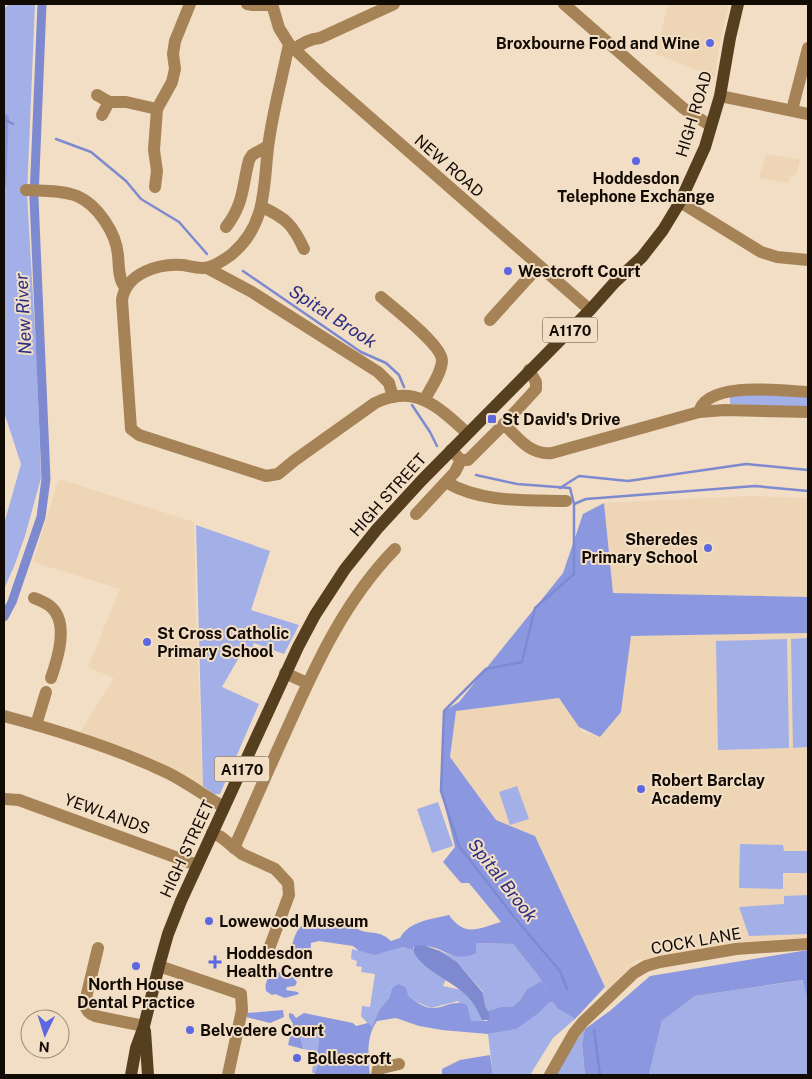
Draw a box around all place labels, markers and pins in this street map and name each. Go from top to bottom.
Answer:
place label: Broxbourne Food and Wine [496,34,700,53]
marker: Broxbourne Food and Wine [704,37,716,49]
marker: Hoddesdon Telephone Exchange [630,155,642,167]
place label: Hoddesdon Telephone Exchange [557,169,715,206]
place label: Westcroft Court [518,262,641,281]
marker: Westcroft Court [502,265,514,277]
place label: St David's Drive [502,410,620,429]
marker: St David's Drive [486,413,498,425]
place label: Sheredes Primary School [581,530,698,567]
marker: Sheredes Primary School [702,542,714,554]
place label: St Cross Catholic Primary School [157,624,290,661]
marker: St Cross Catholic Primary School [141,636,153,648]
place label: Robert Barclay Academy [651,771,765,808]
marker: Robert Barclay Academy [635,783,647,795]
place label: Lowewood Museum [219,912,368,931]
marker: Lowewood Museum [203,915,215,927]
place label: Hoddesdon Health Centre [226,944,333,981]
marker: Hoddesdon Health Centre [208,955,222,969]
marker: North House Dental Practice [130,960,142,972]
place label: North House Dental Practice [77,975,195,1012]
place label: Belvedere Court [200,1021,325,1040]
marker: Belvedere Court [184,1024,196,1036]
place label: Bollescroft [307,1049,392,1068]
marker: Bollescroft [291,1052,303,1064]

